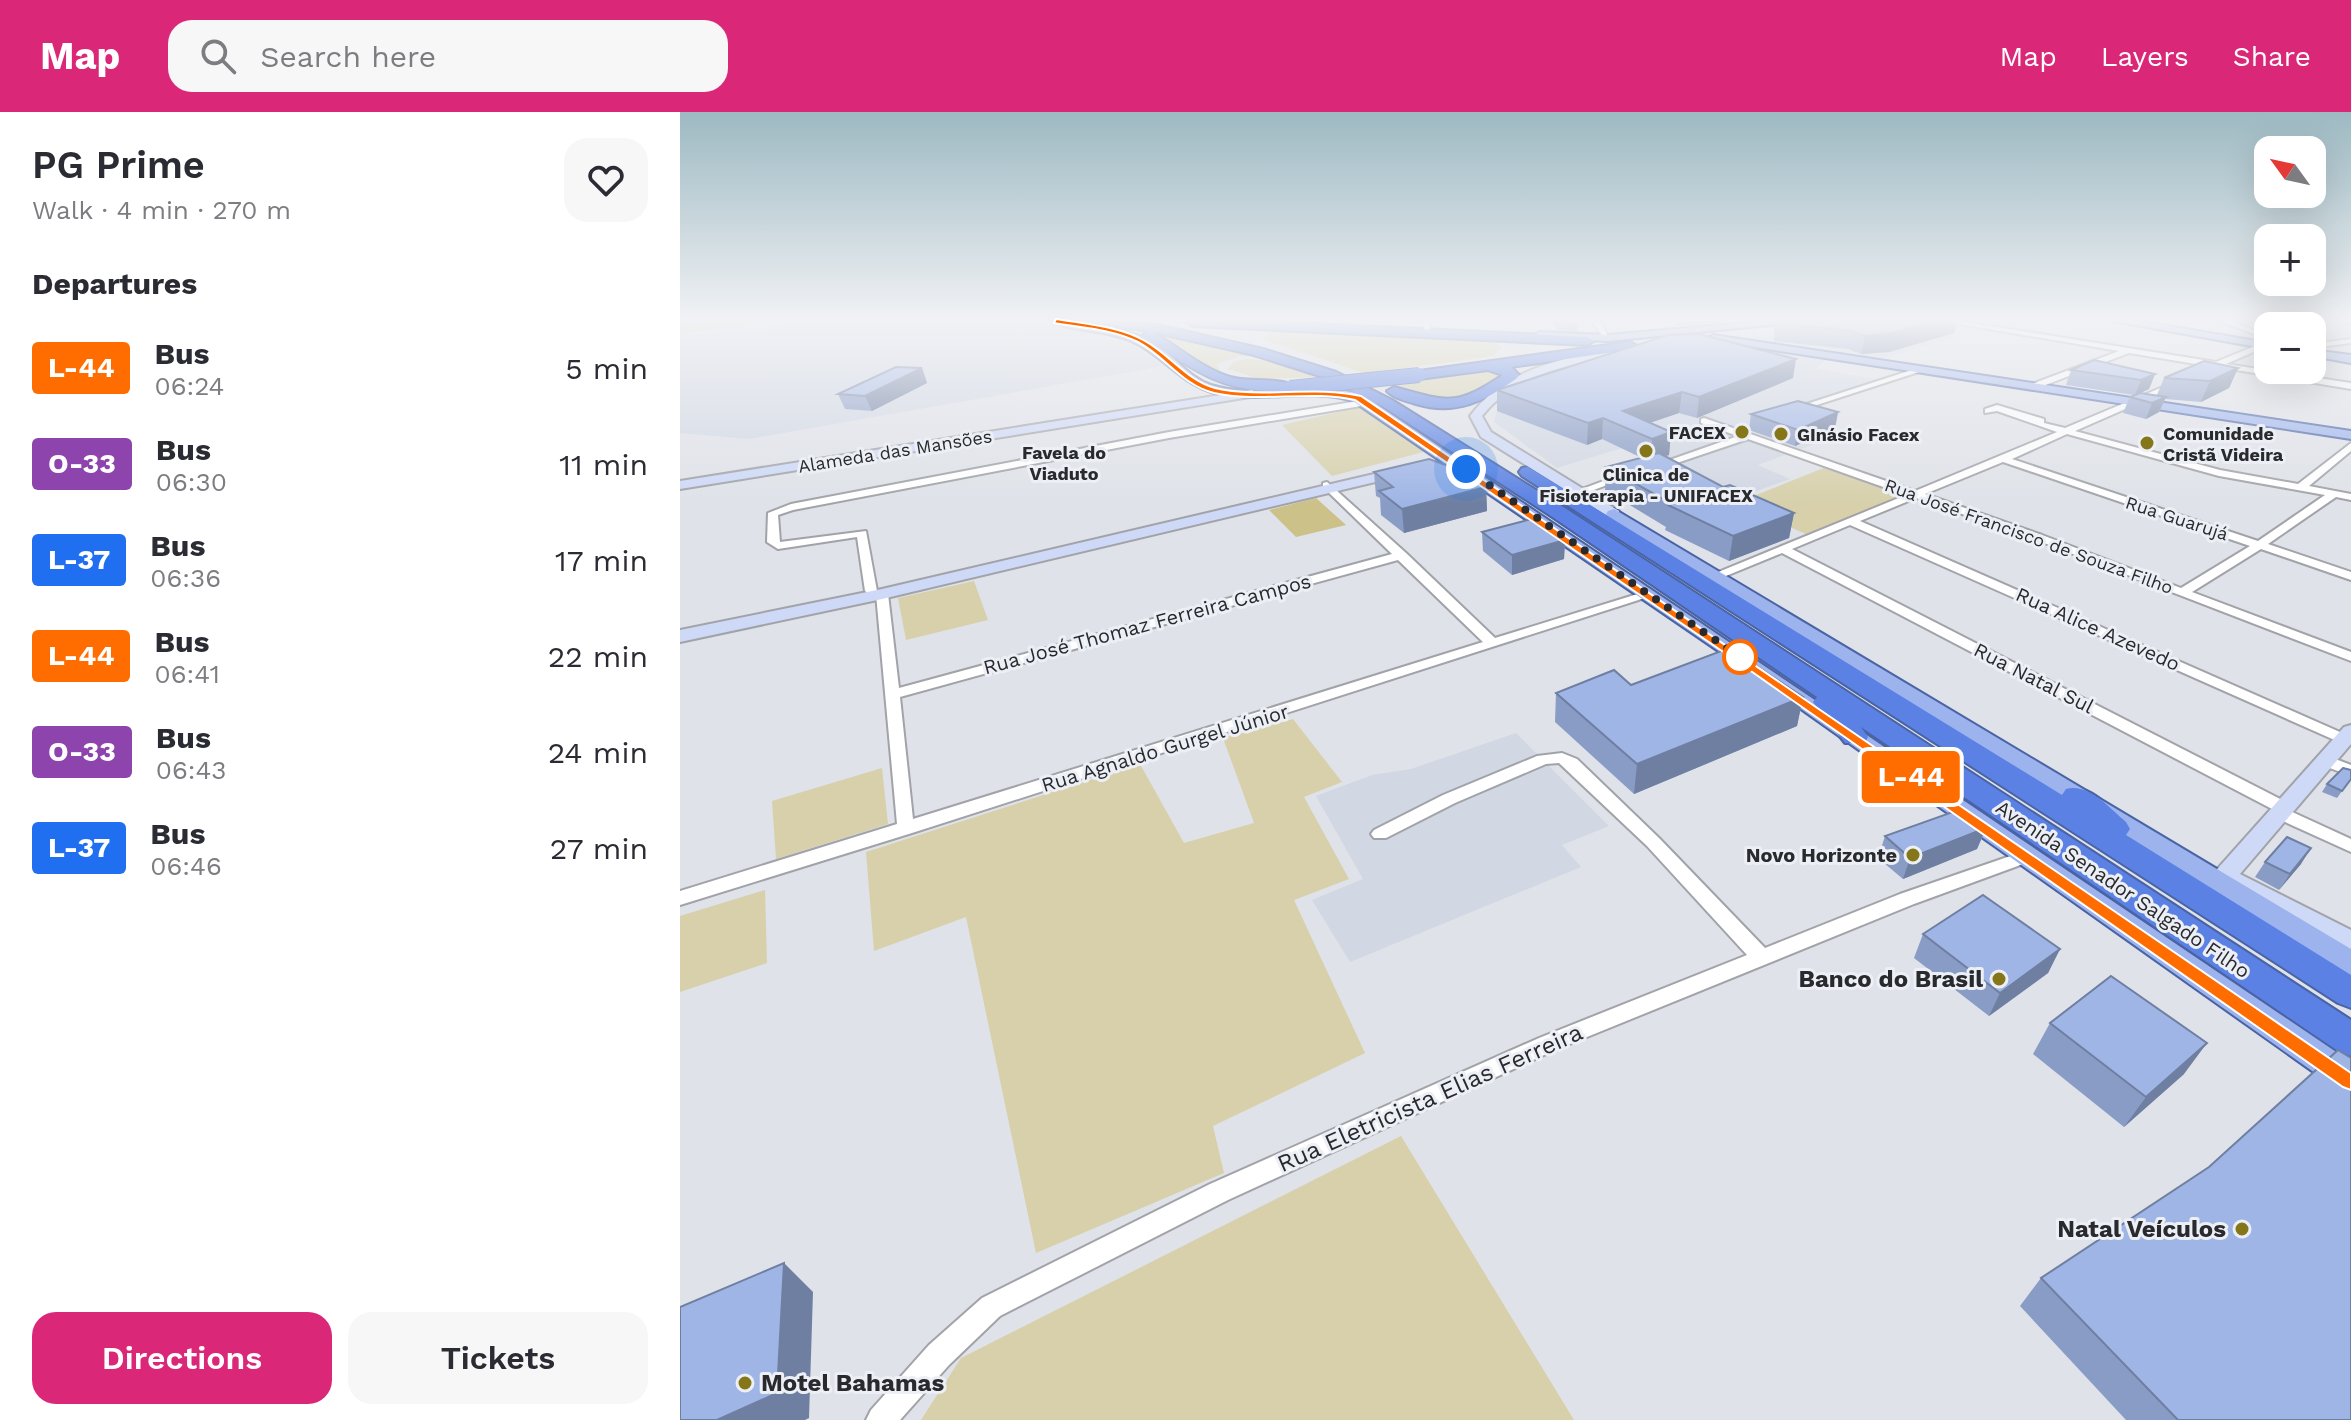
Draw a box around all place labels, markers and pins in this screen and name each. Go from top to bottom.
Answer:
place label: FACEX [1669,422,1726,443]
marker: FACEX [1733,423,1751,441]
place label: Comunidade Cristã Videira [2163,423,2284,465]
place label: GInásio Facex [1797,424,1920,445]
marker: GInásio Facex [1772,425,1790,443]
marker: Comunidade Cristã Videira [2138,434,2156,452]
marker: Clinica de Fisioterapia - UNIFACEX [1637,442,1655,460]
place label: Clinica de Fisioterapia - UNIFACEX [1539,464,1753,506]
unlabelled marker [1723,640,1757,674]
place label: Novo Horizonte [1746,843,1897,867]
marker: Novo Horizonte [1904,846,1922,864]
place label: Banco do Brasil [1799,965,1983,993]
marker: Banco do Brasil [1990,970,2008,988]
place label: Natal Veículos [2057,1215,2226,1243]
marker: Natal Veículos [2233,1220,2251,1238]
place label: Motel Bahamas [761,1369,944,1397]
marker: Motel Bahamas [736,1374,754,1392]

